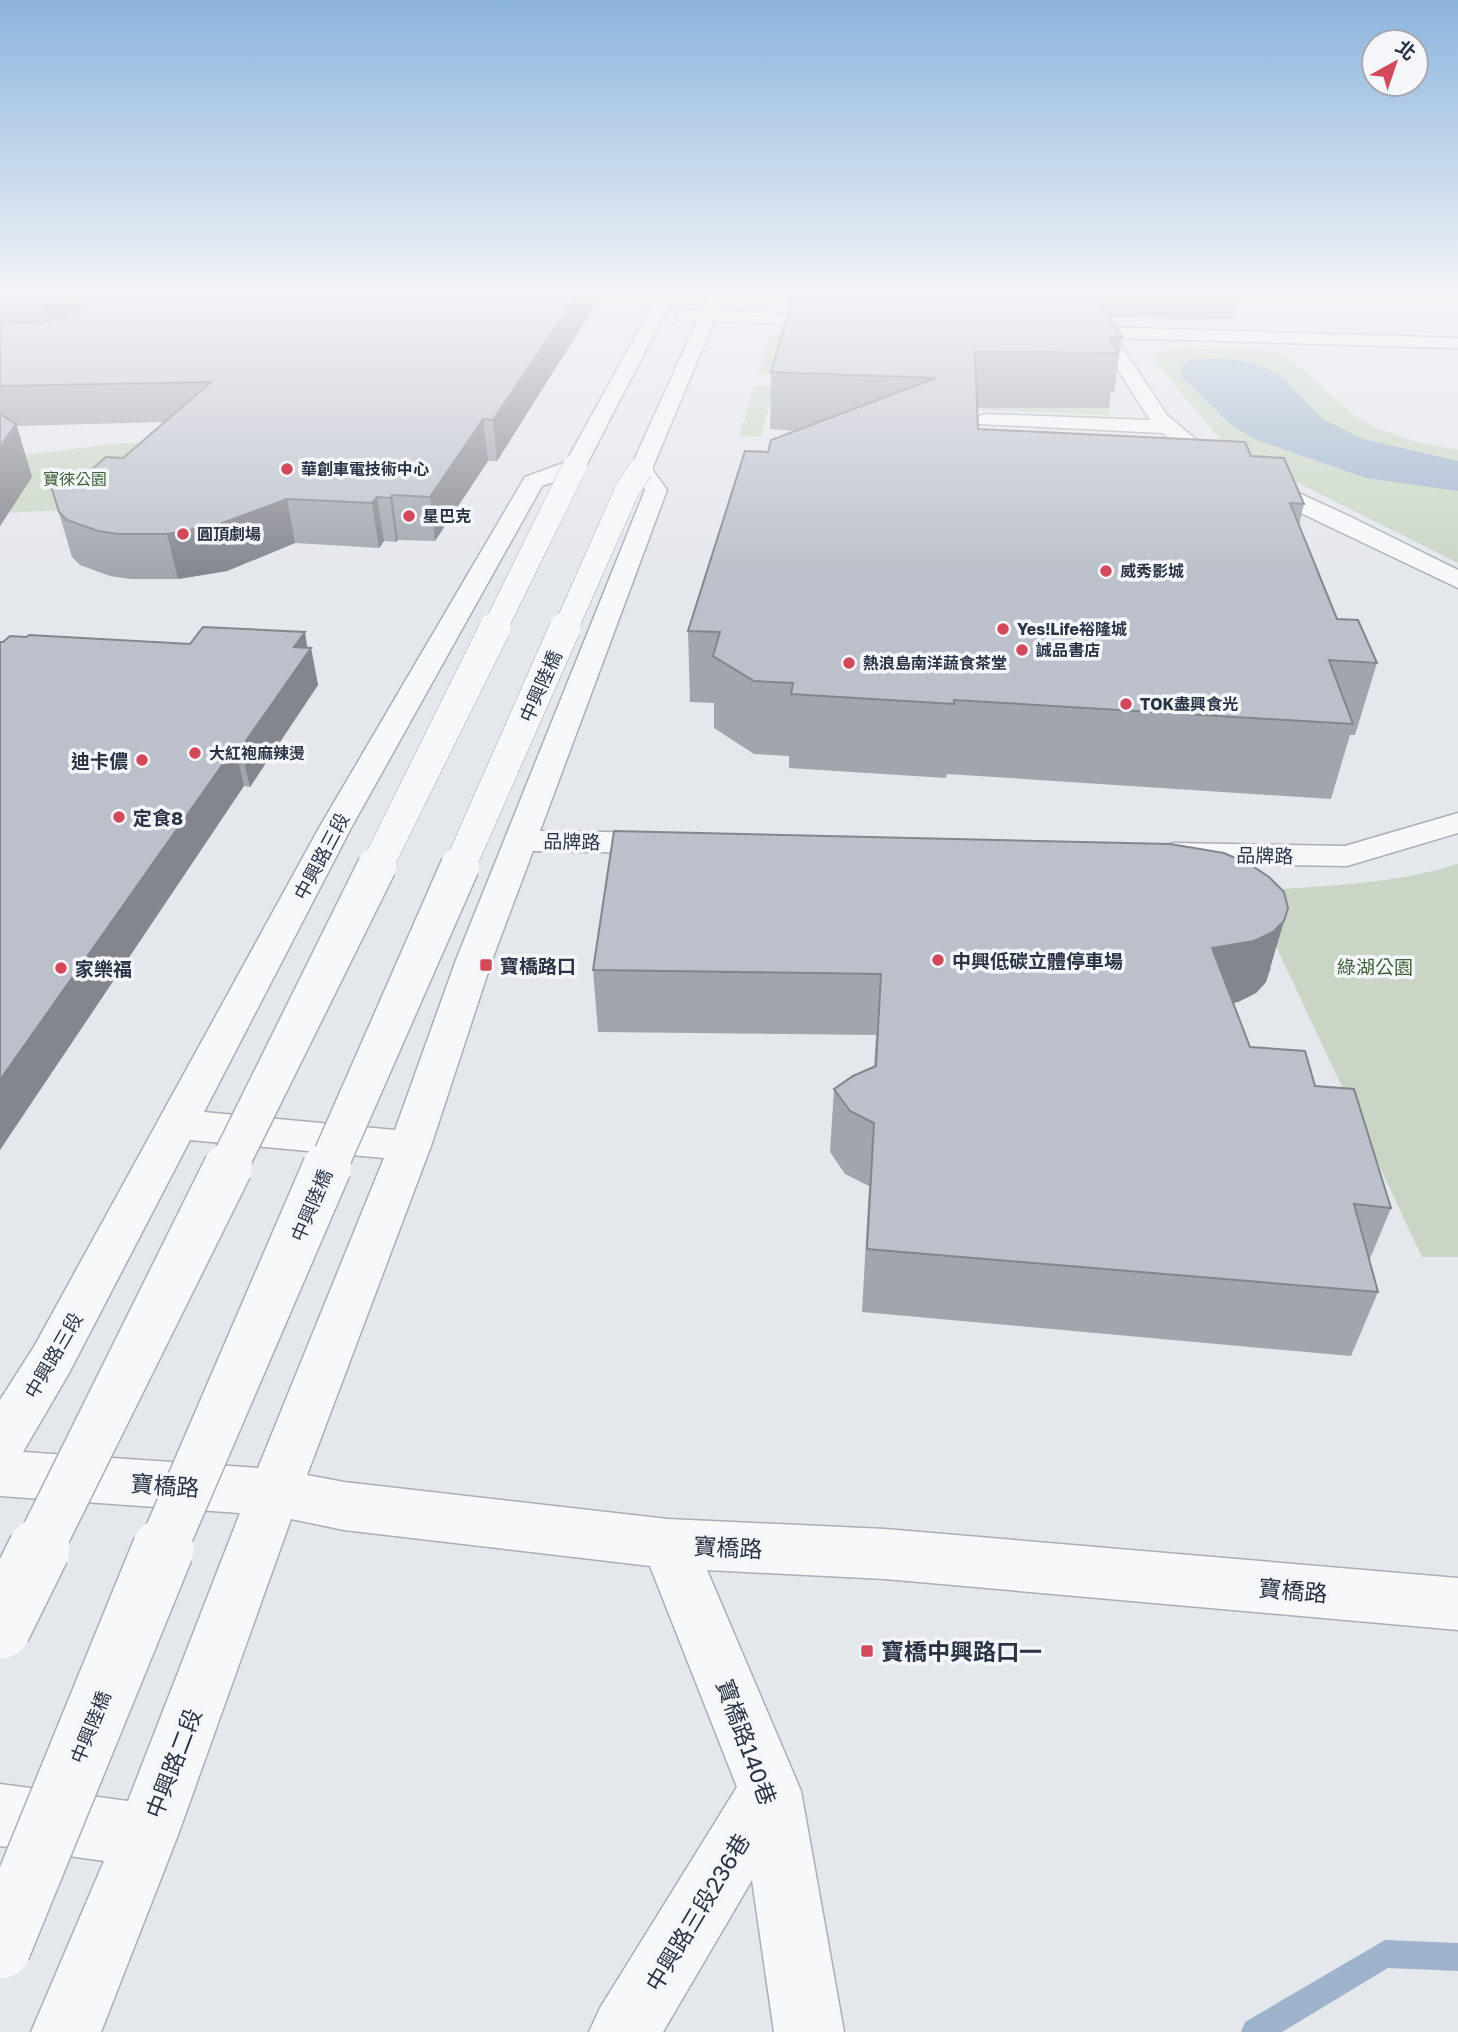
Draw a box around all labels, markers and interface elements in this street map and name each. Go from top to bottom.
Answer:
north arrow [1360,28,1430,98]
text: 北 [1392,35,1421,65]
place label: 華創車電技術中心 [301,459,429,479]
marker: 華創車電技術中心 [279,461,295,477]
park label: 寶徠公園 [43,469,107,489]
place label: 星巴克 [423,506,471,526]
marker: 星巴克 [401,508,417,524]
place label: 圓頂劇場 [197,524,261,544]
marker: 圓頂劇場 [175,526,191,542]
place label: 威秀影城 [1120,561,1184,581]
marker: 威秀影城 [1098,563,1114,579]
place label: Yes!Life裕隆城 [1017,619,1127,639]
marker: Yes!Life裕隆城 [995,621,1011,637]
place label: 誠品書店 [1036,640,1100,660]
marker: 誠品書店 [1014,642,1030,658]
street label: 中興陸橋 [514,647,566,725]
place label: 熱浪島南洋蔬食茶堂 [863,653,1007,673]
marker: 熱浪島南洋蔬食茶堂 [841,655,857,671]
place label: TOK盡興食光 [1140,694,1238,714]
marker: TOK盡興食光 [1118,696,1134,712]
place label: 大紅袍麻辣燙 [209,743,305,763]
marker: 大紅袍麻辣燙 [187,745,203,761]
place label: 迪卡儂 [71,749,128,772]
marker: 迪卡儂 [134,752,150,768]
place label: 定食8 [133,806,183,829]
marker: 定食8 [111,809,127,825]
street label: 中興路三段 [289,809,353,903]
street label: 品牌路 [543,829,601,853]
street label: 品牌路 [1236,843,1294,867]
place label: 中興低碳立體停車場 [952,949,1123,972]
marker: 中興低碳立體停車場 [930,952,946,968]
place label: 寶橋路口 [500,954,576,977]
park label: 綠湖公園 [1337,955,1413,978]
place label: 家樂福 [75,957,132,980]
marker: 寶橋路口 [478,957,494,973]
marker: 家樂福 [53,960,69,976]
street label: 中興陸橋 [286,1166,336,1244]
street label: 中興路三段 [19,1308,87,1402]
street label: 寶橋路 [130,1469,200,1501]
street label: 寶橋路 [693,1531,763,1563]
street label: 寶橋路 [1257,1573,1329,1607]
place label: 寶橋中興路口一 [881,1637,1042,1665]
marker: 寶橋中興路口一 [859,1643,875,1659]
street label: 寶橋路140巷 [711,1675,783,1809]
street label: 中興陸橋 [65,1687,115,1767]
street label: 中興路二段 [139,1704,207,1822]
street label: 中興路三段236巷 [639,1828,755,1996]

